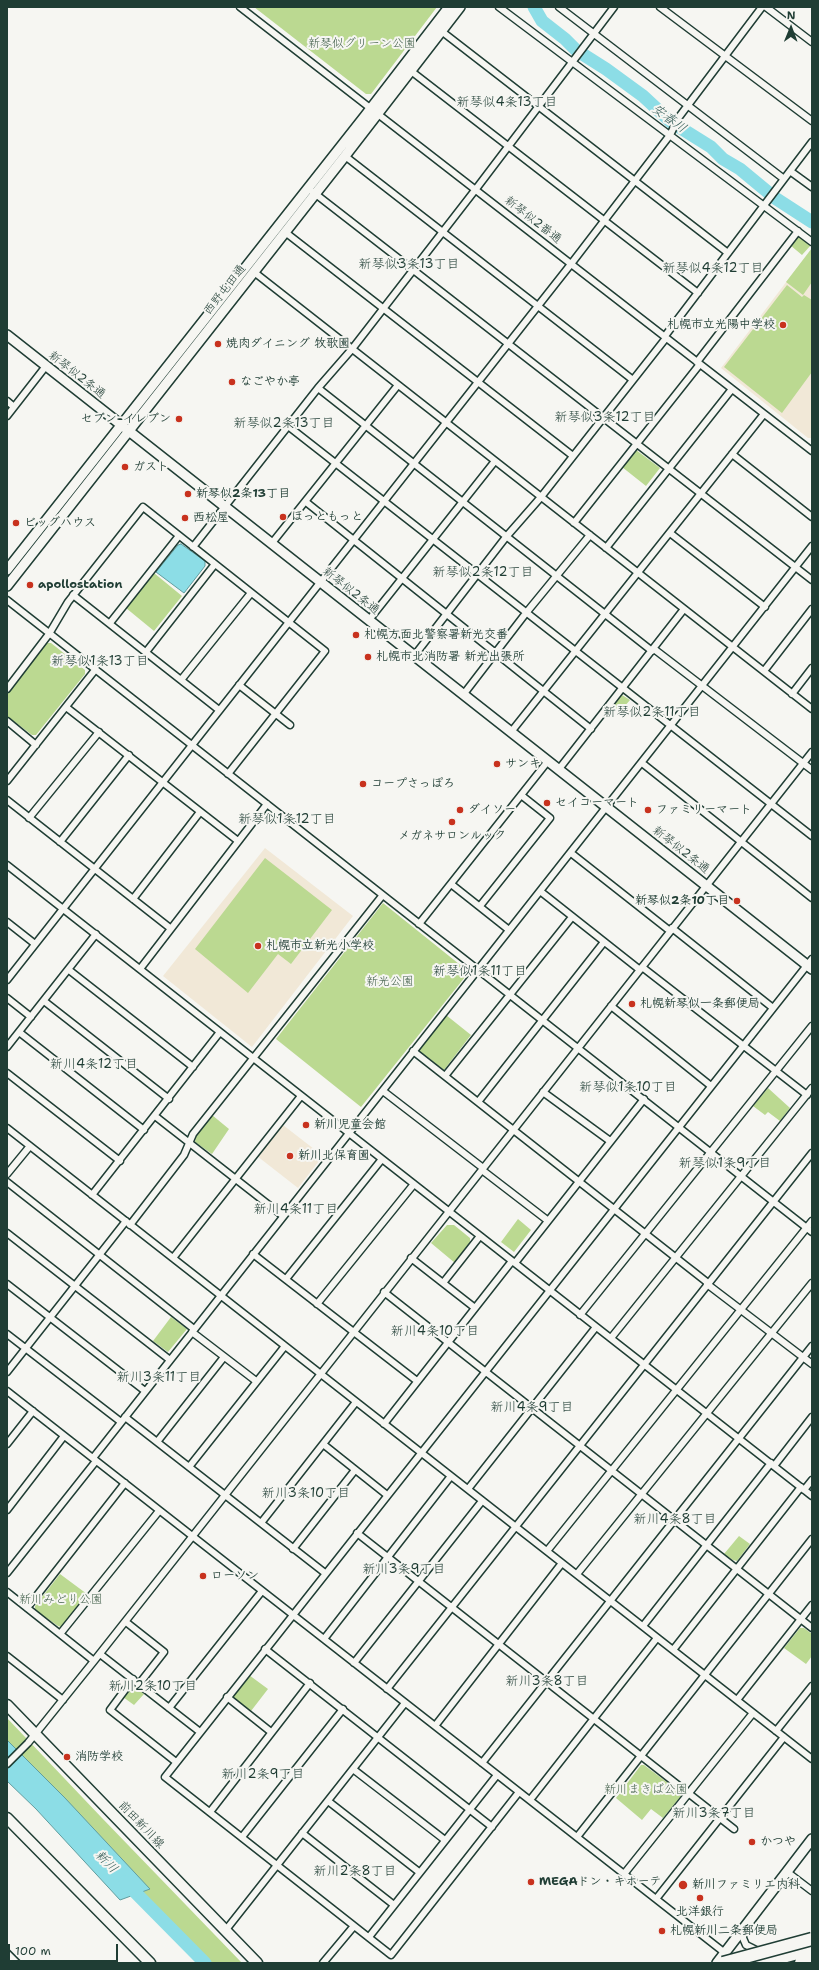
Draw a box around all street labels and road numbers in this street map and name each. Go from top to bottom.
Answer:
street label: 新琴似2番通 [502,193,564,247]
street label: 西野屯田通 [201,262,249,318]
street label: 新琴似2条通 [46,348,108,402]
street label: 新琴似2条通 [320,564,382,618]
street label: 新琴似2条通 [650,823,712,877]
street label: 前田新川線 [115,1798,167,1852]

